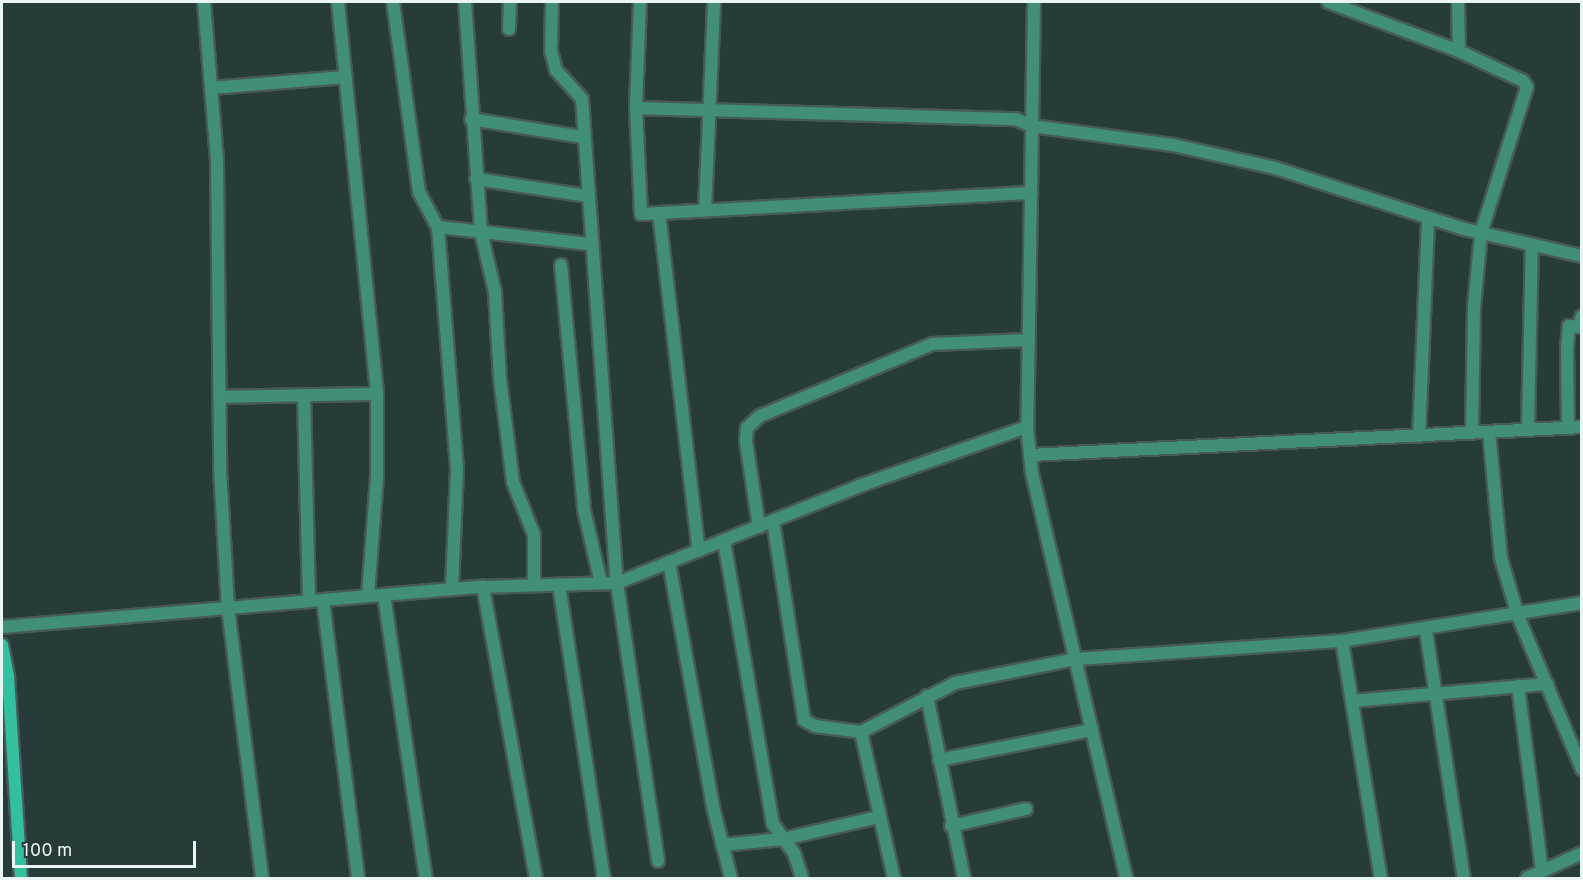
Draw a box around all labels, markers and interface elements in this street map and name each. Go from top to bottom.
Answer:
scale bar [15,829,200,867]
text: 100 m [23,840,72,863]

